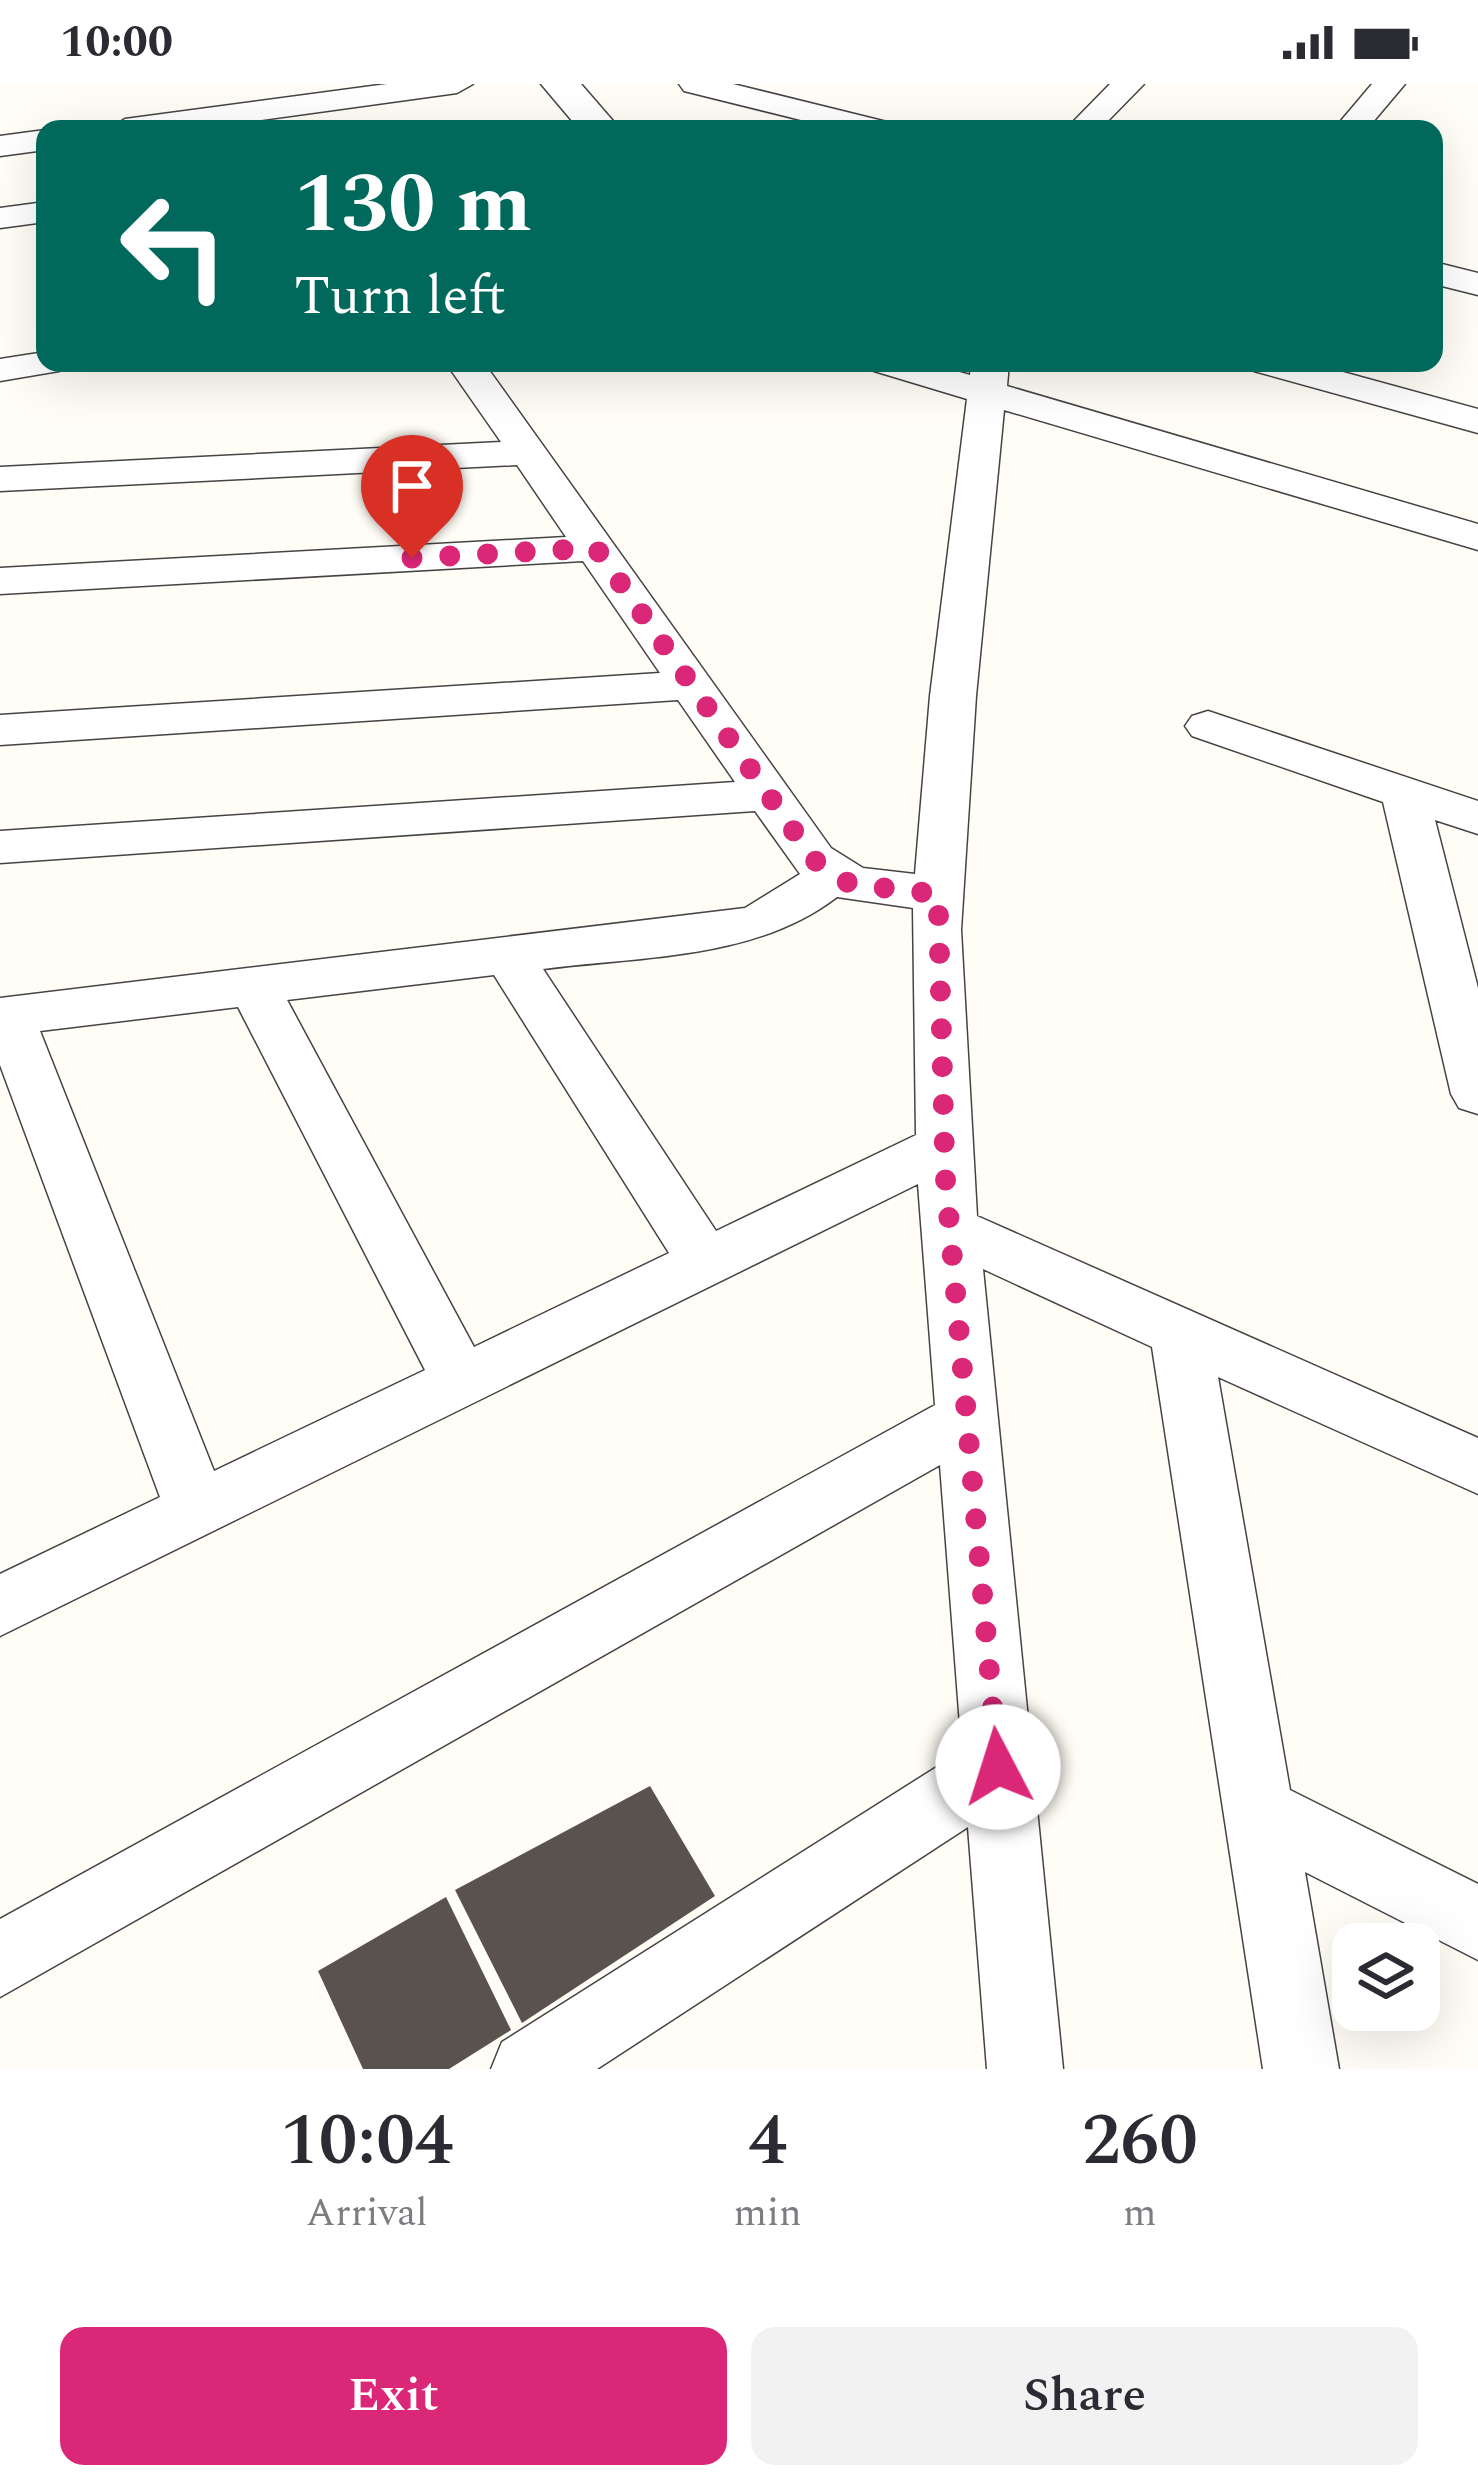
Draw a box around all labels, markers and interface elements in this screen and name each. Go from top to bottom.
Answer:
text: 10:00 [60,8,173,77]
text: 130 m [294,141,532,269]
icon: left [96,168,252,324]
text: Turn left [294,256,506,338]
pin [361,435,463,558]
icon: arrive [379,453,445,519]
position arrow [935,1704,1061,1830]
map controls [1332,1923,1440,2031]
button: layers [1332,1923,1440,2031]
text: 10:04 [280,2087,453,2196]
text: 4 [748,2087,787,2196]
text: 260 [1082,2087,1198,2196]
text: Arrival [306,2184,428,2243]
text: min [734,2184,802,2243]
text: m [1123,2184,1157,2243]
button: Exit [60,2327,727,2465]
button: Share [751,2327,1418,2465]

